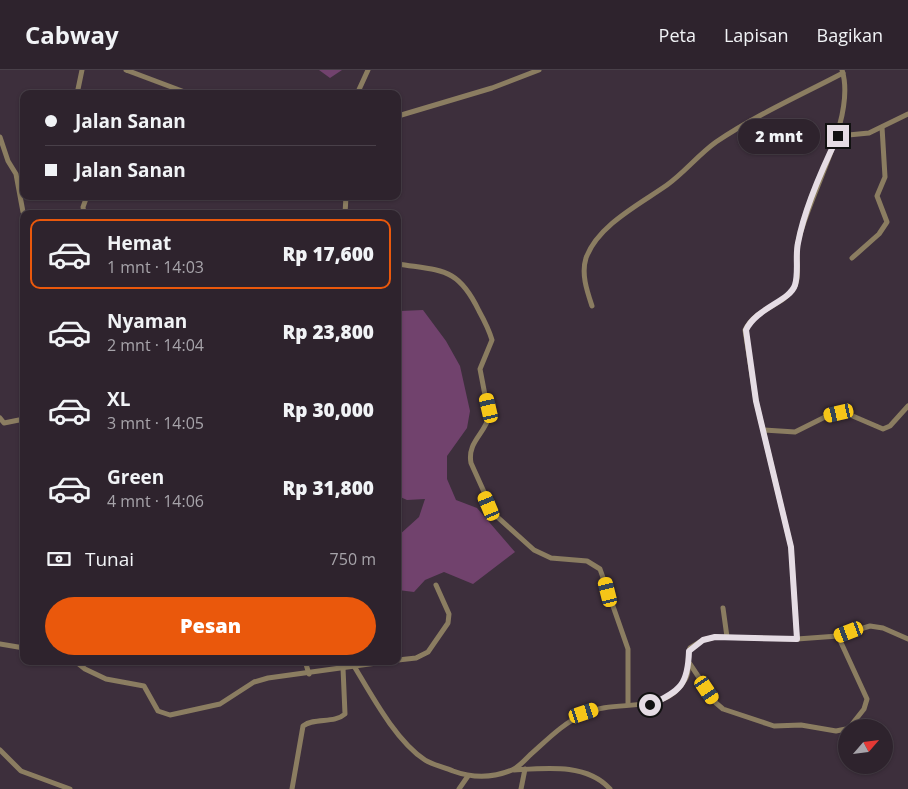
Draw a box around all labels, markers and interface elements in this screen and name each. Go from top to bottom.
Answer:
text: Cabway [25,18,119,51]
text: Peta [659,23,696,47]
text: Lapisan [724,23,789,47]
text: Bagikan [817,23,883,47]
text: Jalan Sanan [75,108,186,134]
callout: 2 mnt [738,118,820,154]
text: 2 mnt [755,125,803,147]
route end [827,125,849,147]
text: Jalan Sanan [75,157,186,183]
text: Hemat [107,230,171,256]
icon: car [47,232,92,277]
text: Rp 17,600 [282,241,374,267]
text: 1 mnt · 14:03 [107,256,204,278]
text: Nyaman [107,308,187,334]
icon: car [47,310,92,355]
text: Rp 23,800 [282,319,374,345]
text: 2 mnt · 14:04 [107,334,204,356]
text: XL [107,386,130,412]
icon: car [47,388,92,433]
car [478,392,499,424]
text: Rp 30,000 [282,397,374,423]
car [822,402,855,424]
text: 3 mnt · 14:05 [107,412,204,434]
text: Green [107,464,164,490]
icon: car [47,466,92,511]
text: Rp 31,800 [282,475,374,501]
car [476,489,501,523]
text: 4 mnt · 14:06 [107,490,204,512]
icon: cash [45,545,73,573]
text: Tunai [85,546,134,572]
text: 750 m [330,548,376,570]
car [597,576,618,608]
button: Pesan [45,597,376,655]
car [832,620,865,644]
car [692,673,721,707]
route start [639,694,661,716]
car [567,701,600,725]
north arrow [838,719,892,774]
map controls [838,719,893,774]

